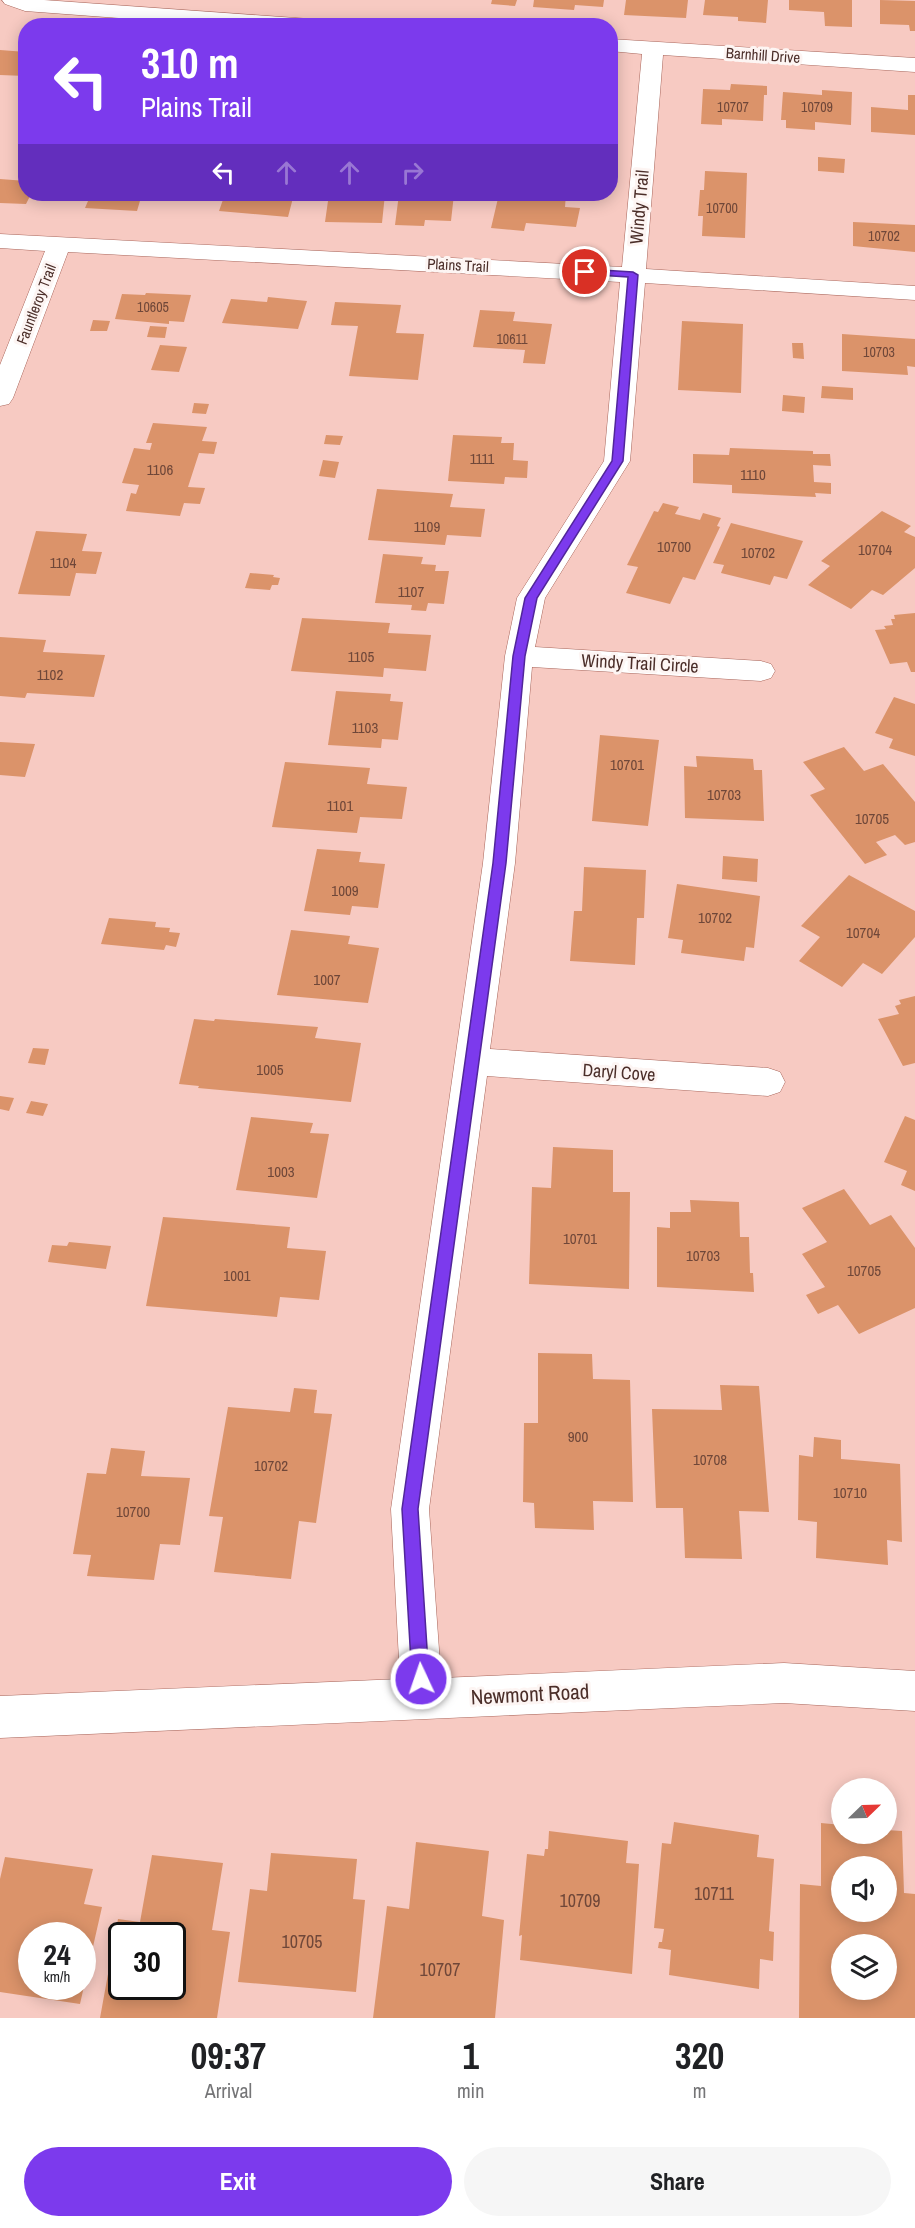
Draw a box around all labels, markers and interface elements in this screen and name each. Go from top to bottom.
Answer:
text: 310 m [141,35,239,91]
icon: left [42,42,120,120]
street label: Barnhill Drive [725,42,801,68]
text: Plains Trail [141,89,252,125]
house number: 10707 [717,98,749,116]
house number: 10709 [801,98,833,116]
icon: left [207,156,240,189]
icon: ahead [270,156,303,189]
icon: ahead [333,156,366,189]
icon: right [396,156,429,189]
street label: Windy Trail [623,169,655,245]
house number: 10700 [706,199,738,217]
house number: 10702 [868,227,900,245]
pin [559,246,610,297]
street label: Plains Trail [427,253,489,277]
icon: arrive [568,255,601,288]
street label: Fauntleroy Trail [11,261,61,347]
house number: 10605 [137,298,169,316]
house number: 10611 [496,330,528,348]
house number: 10703 [863,343,895,361]
house number: 1111 [470,448,494,469]
house number: 1106 [147,459,173,480]
house number: 1110 [740,464,766,485]
house number: 1109 [414,516,440,537]
house number: 10700 [657,536,691,557]
house number: 10704 [858,539,892,560]
house number: 10702 [741,542,775,563]
house number: 1104 [50,552,76,573]
house number: 1107 [398,581,424,602]
house number: 1105 [348,646,374,667]
street label: Windy Trail Circle [581,647,699,679]
house number: 1102 [37,664,63,685]
house number: 1103 [352,717,378,738]
house number: 10701 [610,754,644,775]
house number: 10703 [707,784,741,805]
house number: 1101 [327,795,353,816]
house number: 10705 [855,808,889,829]
house number: 1009 [331,880,359,901]
house number: 10702 [698,907,732,928]
house number: 10704 [846,922,880,943]
house number: 1007 [313,969,341,990]
street label: Daryl Cove [582,1057,656,1087]
house number: 1005 [256,1059,284,1080]
house number: 1003 [267,1161,295,1182]
house number: 10701 [563,1228,597,1249]
house number: 10703 [686,1245,720,1266]
house number: 10705 [847,1260,881,1281]
house number: 1001 [223,1265,251,1286]
house number: 900 [568,1426,588,1447]
house number: 10708 [693,1449,727,1470]
house number: 10702 [254,1455,288,1476]
house number: 10710 [833,1482,867,1503]
house number: 10700 [116,1501,150,1522]
position arrow [389,1647,453,1711]
street label: Newmont Road [470,1676,590,1712]
north arrow [831,1778,897,1844]
map controls [831,1778,897,2000]
button: sound [831,1856,897,1922]
house number: 10711 [694,1881,735,1906]
house number: 10709 [559,1888,601,1913]
speed limit sign: 30 [108,1922,186,2000]
house number: 10705 [281,1929,323,1954]
text: 24 [43,1934,71,1974]
button: layers [831,1934,897,2000]
house number: 10707 [419,1957,461,1982]
text: km/h [44,1966,70,1987]
text: 09:37 [191,2032,266,2080]
text: 1 [462,2032,479,2080]
text: 320 [675,2032,724,2080]
text: Arrival [205,2077,252,2104]
text: min [457,2077,484,2104]
text: m [693,2077,706,2104]
button: Exit [24,2147,452,2216]
button: Share [464,2147,891,2216]

